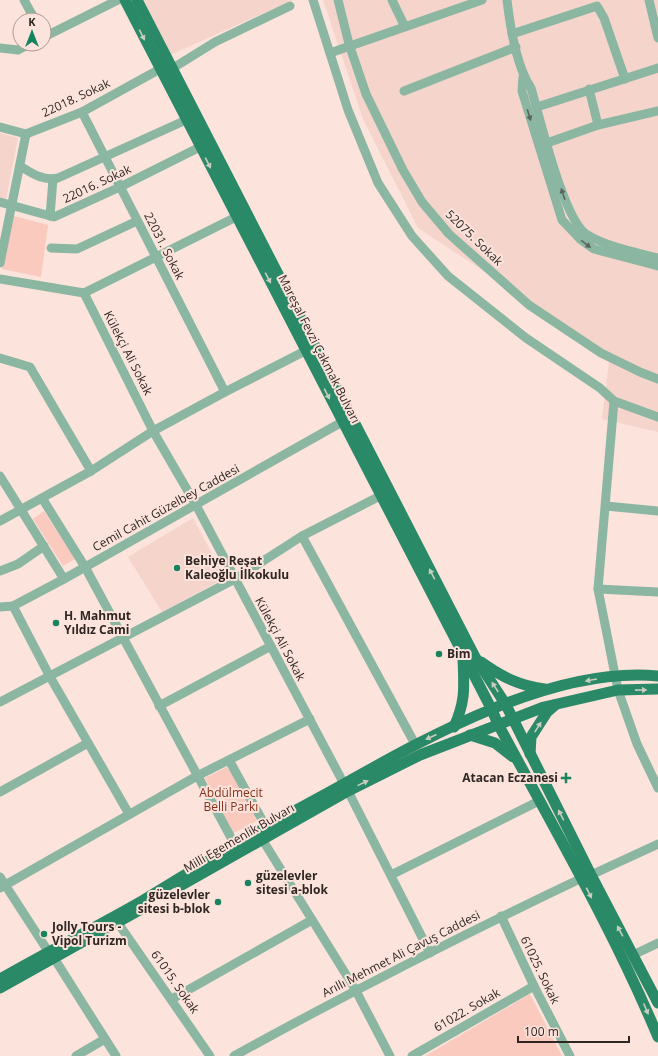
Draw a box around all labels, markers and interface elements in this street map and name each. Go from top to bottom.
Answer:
north arrow [12,12,52,52]
text: K [28,14,36,29]
one-way arrow [139,29,146,40]
street label: 22018. Sokak [39,74,113,121]
one-way arrow [526,109,532,121]
one-way arrow [205,157,212,168]
street label: 22016. Sokak [60,160,134,207]
one-way arrow [560,187,566,199]
street label: 52075. Sokak [442,206,507,270]
street label: 22031. Sokak [140,209,189,283]
one-way arrow [581,239,592,248]
street label: Mareşal Fevzi Çakmak Bulvarı [274,271,364,426]
one-way arrow [265,273,271,284]
street label: Külekçi Ali Sokak [100,308,157,398]
one-way arrow [324,388,331,400]
street label: Cemil Cahit Güzelbey Caddesi [89,460,242,555]
place label: Behiye Reşat Kaleoğlu İlkokulu [185,552,289,583]
marker: Behiye Reşat Kaleoğlu İlkokulu [172,563,182,573]
one-way arrow [429,568,435,580]
street label: Külekçi Ali Sokak [251,594,310,684]
place label: H. Mahmut Yıldız Cami [64,607,131,638]
marker: H. Mahmut Yıldız Cami [51,618,61,628]
place label: Bim [447,645,471,662]
marker: Bim [434,649,444,659]
one-way arrow [585,677,598,683]
one-way arrow [491,682,499,693]
one-way arrow [635,687,648,693]
one-way arrow [534,721,541,733]
one-way arrow [425,734,437,740]
place label: Atacan Eczanesi [462,769,558,786]
marker: Atacan Eczanesi [561,773,571,783]
one-way arrow [358,780,369,786]
park label: Abdülmecit Belli Parkı [199,784,263,815]
street label: Milli Egemenlik Bulvarı [180,799,297,876]
one-way arrow [557,810,564,821]
place label: güzelevler sitesi a-blok [256,867,328,898]
marker: güzelevler sitesi a-blok [243,878,253,888]
place label: güzelevler sitesi b-blok [138,886,211,917]
one-way arrow [586,887,592,898]
marker: güzelevler sitesi b-blok [213,897,223,907]
street label: Arıllı Mehmet Ali Çavuş Caddesi [319,906,483,1001]
place label: Jolly Tours - Vipol Turizm [51,918,127,949]
one-way arrow [617,925,624,937]
marker: Jolly Tours - Vipol Turizm [39,929,49,939]
street label: 61025. Sokak [517,933,565,1007]
street label: 61015. Sokak [147,947,204,1017]
street label: 61022. Sokak [431,983,503,1035]
one-way arrow [644,1004,650,1016]
scale bar [518,1018,629,1044]
text: 100 m [524,1023,559,1040]

